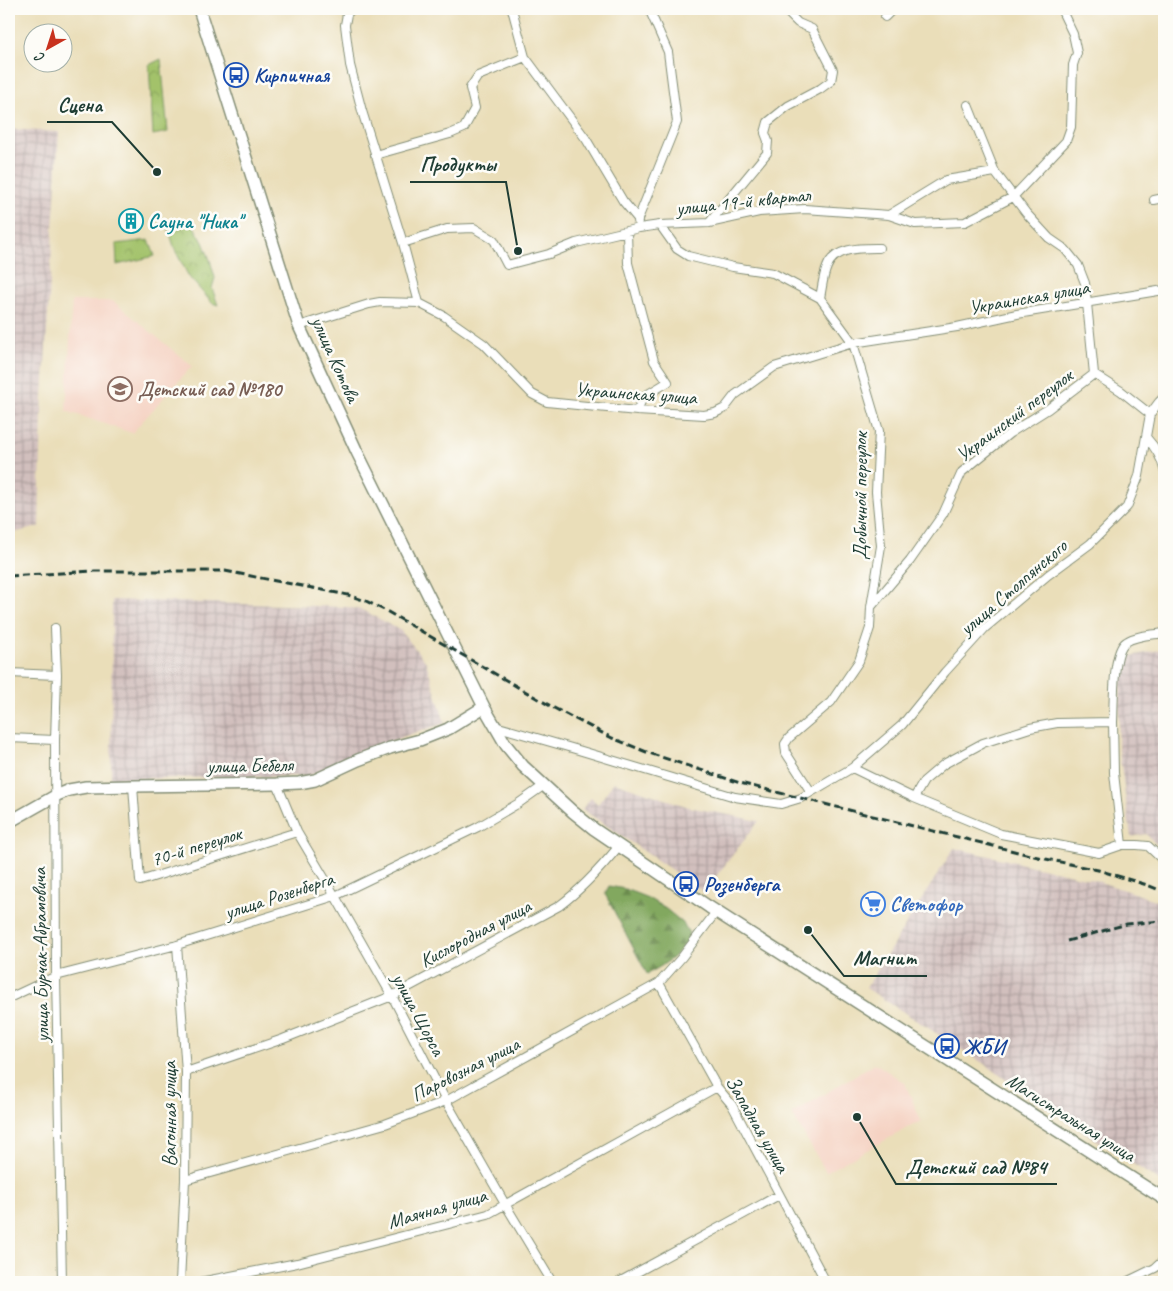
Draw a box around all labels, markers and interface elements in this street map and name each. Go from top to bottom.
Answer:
north arrow [22,22,72,72]
text: С [30,48,48,66]
bus stop icon: Кирпичная [223,62,249,88]
place label: Кирпичная [254,63,331,88]
callout: Сцена [47,86,112,122]
text: Сцена [58,92,104,118]
callout: Продукты [410,146,506,182]
text: Продукты [420,151,498,178]
street label: улица 19-й квартал [674,182,813,221]
building icon: Сауна "Ника" [118,208,144,234]
place label: Сауна "Ника" [148,209,246,235]
street label: Украинская улица [967,274,1092,320]
street label: улица Котова [305,311,366,408]
street label: Украинский переулок [951,362,1079,467]
school or university icon: Детский сад №180 [107,376,133,402]
place label: Детский сад №180 [138,377,283,402]
street label: Украинская улица [574,377,699,410]
street label: Добычной переулок [848,431,873,560]
street label: улица Столпянского [954,533,1073,642]
street label: улица Бебеля [206,752,295,779]
street label: 70-й переулок [148,820,246,872]
street label: улица Бурчак-Абрамовича [26,866,55,1044]
street label: улица Розенберга [221,866,338,925]
bus stop icon: Розенберга [673,871,699,897]
place label: Розенберга [704,872,781,898]
supermarket icon: Светофор [860,891,886,917]
place label: Светофор [890,892,963,917]
street label: Кислородная улица [415,893,537,973]
callout: Магнит [844,940,927,976]
text: Магнит [853,945,918,971]
street label: улица Щорса [386,968,452,1062]
street label: Паровозная улица [407,1031,525,1107]
bus stop icon: ЖБИ [934,1033,960,1059]
place label: ЖБИ [964,1034,1008,1059]
street label: Вагонная улица [157,1060,182,1167]
street label: Магистральная улица [1001,1068,1142,1168]
street label: Западная улица [720,1071,796,1178]
callout: Детский сад №84 [896,1148,1057,1184]
text: Детский сад №84 [906,1154,1049,1180]
street label: Маячная улица [385,1182,491,1235]

